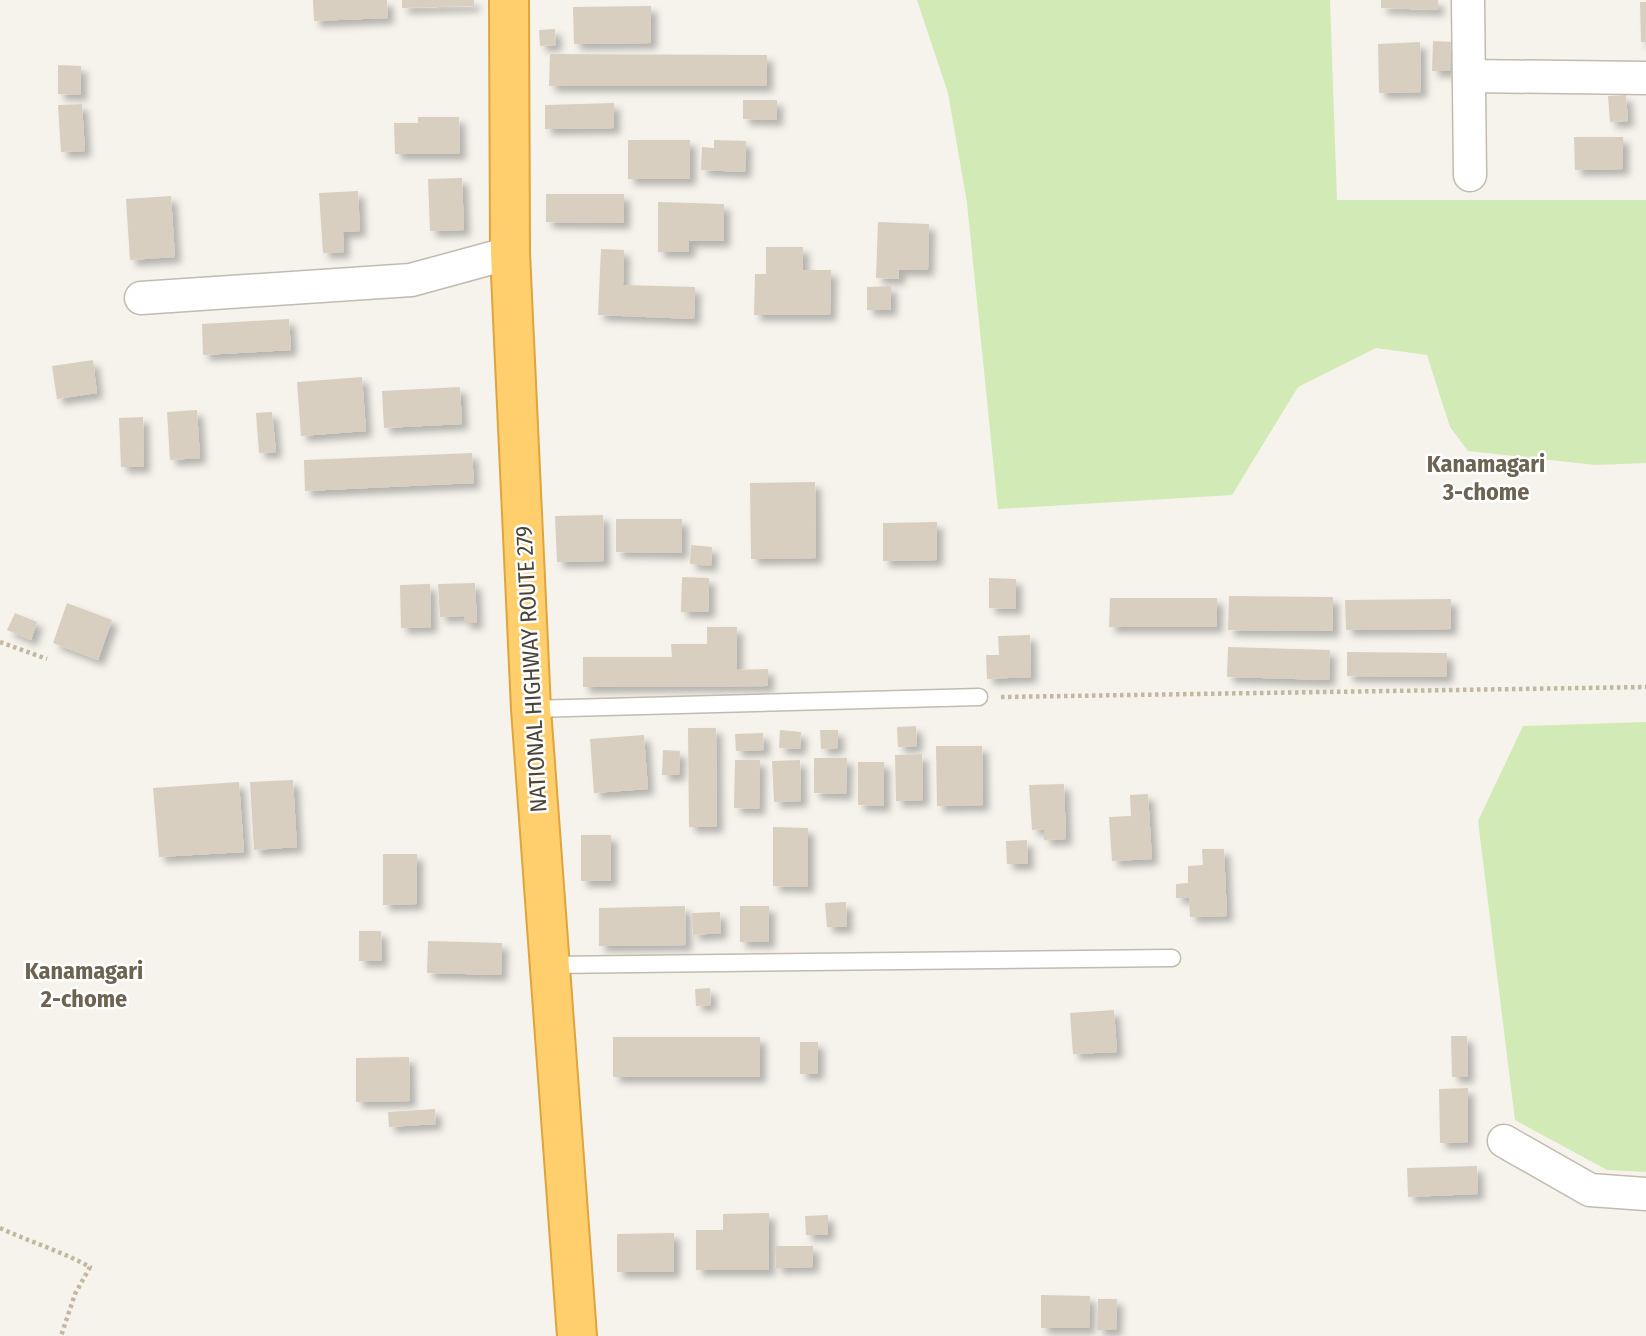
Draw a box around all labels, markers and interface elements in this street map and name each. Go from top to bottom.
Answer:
district label: Kanamagari 3-chome [1427,450,1545,506]
street label: NATIONAL HIGHWAY ROUTE 279 [510,525,552,813]
district label: Kanamagari 2-chome [25,957,143,1013]

